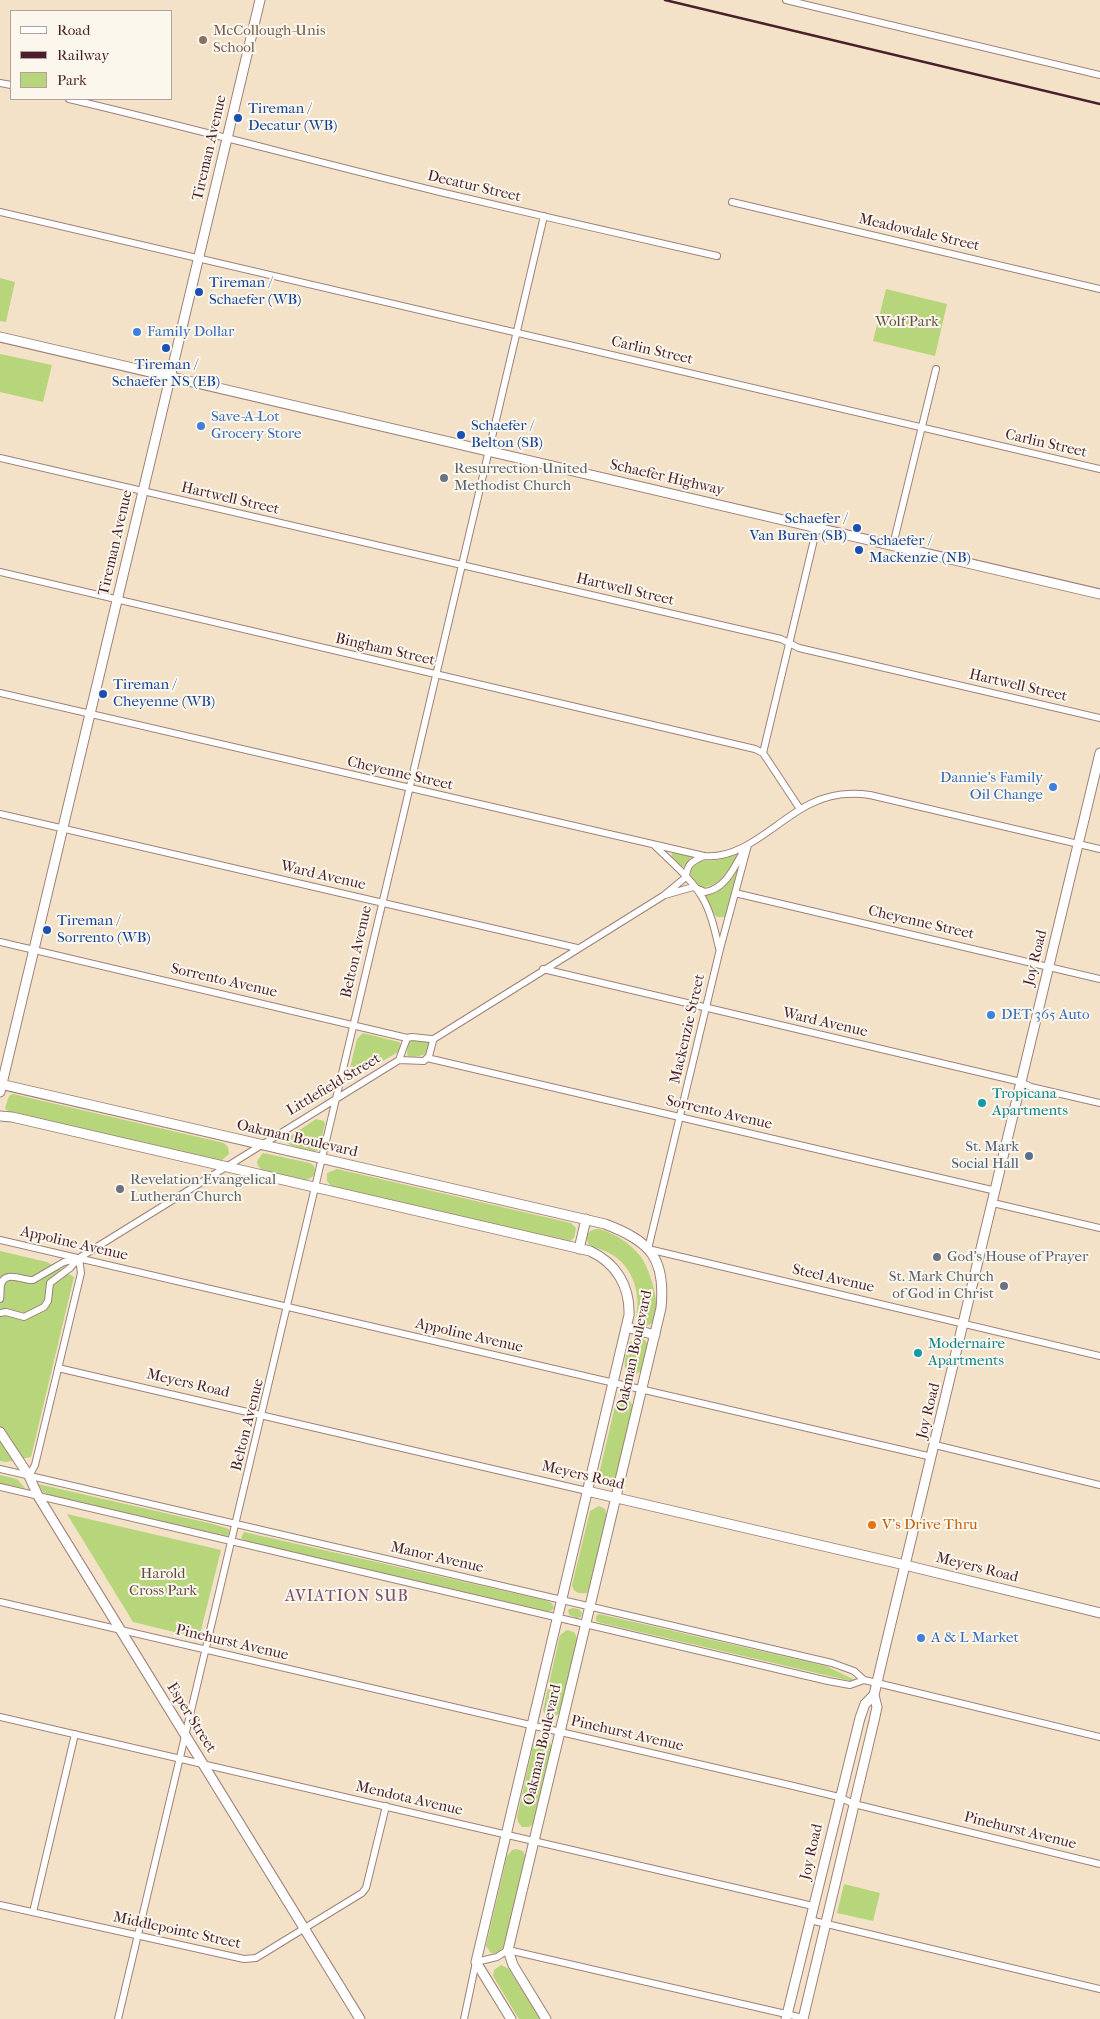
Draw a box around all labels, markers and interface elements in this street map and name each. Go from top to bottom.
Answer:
legend [10,10,172,100]
text: Road [57,21,90,39]
place label: McCollough-Unis School [213,22,326,57]
marker: McCollough-Unis School [197,34,209,46]
text: Railway [57,46,109,64]
text: Park [57,71,87,89]
street label: Tireman Avenue [189,93,231,203]
place label: Tireman / Decatur (WB) [248,100,337,135]
marker: Tireman / Decatur (WB) [232,112,244,124]
street label: Decatur Street [425,167,523,207]
street label: Meadowdale Street [857,210,981,256]
place label: Tireman / Schaefer (WB) [209,274,301,309]
marker: Tireman / Schaefer (WB) [193,286,205,298]
park label: Wolf Park [875,313,939,331]
place label: Family Dollar [147,323,234,341]
marker: Family Dollar [131,326,143,338]
street label: Carlin Street [609,333,695,369]
marker: Tireman / Schaefer NS (EB) [160,342,172,354]
place label: Tireman / Schaefer NS (EB) [112,356,220,391]
place label: Save-A-Lot Grocery Store [211,408,301,443]
place label: Schaefer / Belton (SB) [471,417,543,452]
marker: Save-A-Lot Grocery Store [195,420,207,432]
street label: Carlin Street [1003,426,1089,462]
marker: Schaefer / Belton (SB) [455,429,467,441]
street label: Schaefer Highway [608,456,726,500]
place label: Resurrection United Methodist Church [454,460,588,495]
marker: Resurrection United Methodist Church [438,472,450,484]
street label: Hartwell Street [179,479,281,519]
street label: Tireman Avenue [95,488,137,598]
place label: Schaefer / Van Buren (SB) [750,510,847,545]
marker: Schaefer / Van Buren (SB) [851,522,863,534]
place label: Schaefer / Mackenzie (NB) [869,532,971,567]
marker: Schaefer / Mackenzie (NB) [853,544,865,556]
street label: Hartwell Street [574,570,676,610]
street label: Bingham Street [334,630,436,670]
street label: Hartwell Street [967,666,1069,706]
place label: Tireman / Cheyenne (WB) [113,676,215,711]
marker: Tireman / Cheyenne (WB) [97,688,109,700]
street label: Cheyenne Street [345,753,455,795]
place label: Dannie's Family Oil Change [940,769,1043,804]
marker: Dannie's Family Oil Change [1047,781,1059,793]
street label: Ward Avenue [279,857,367,895]
street label: Cheyenne Street [866,902,976,944]
street label: Belton Avenue [338,904,376,1000]
place label: Tireman / Sorrento (WB) [57,912,151,947]
marker: Tireman / Sorrento (WB) [41,924,53,936]
street label: Joy Road [1020,928,1052,988]
street label: Sorrento Avenue [169,960,279,1002]
street label: Mackenzie Street [667,972,709,1086]
street label: Ward Avenue [781,1004,869,1042]
place label: DET 365 Auto [1001,1006,1090,1024]
marker: DET 365 Auto [985,1009,997,1021]
street label: Littlefield Street [284,1050,384,1120]
place label: Tropicana Apartments [992,1085,1068,1120]
street label: Sorrento Avenue [664,1092,774,1134]
marker: Tropicana Apartments [976,1097,988,1109]
street label: Oakman Boulevard [235,1116,359,1162]
place label: St. Mark Social Hall [951,1138,1019,1173]
marker: St. Mark Social Hall [1023,1150,1035,1162]
place label: Revelation Evangelical Lutheran Church [130,1171,276,1206]
marker: Revelation Evangelical Lutheran Church [114,1183,126,1195]
street label: Appoline Avenue [19,1223,129,1265]
place label: God's House of Prayer [947,1248,1088,1266]
marker: God's House of Prayer [931,1251,943,1263]
street label: Steel Avenue [790,1261,876,1297]
place label: St. Mark Church of God in Christ [889,1268,994,1303]
marker: St. Mark Church of God in Christ [998,1280,1010,1292]
street label: Oakman Boulevard [613,1289,657,1413]
street label: Appoline Avenue [414,1315,524,1357]
place label: Modernaire Apartments [928,1335,1005,1370]
marker: Modernaire Apartments [912,1347,924,1359]
street label: Meyers Road [145,1366,231,1402]
street label: Belton Avenue [228,1377,268,1473]
street label: Joy Road [913,1381,945,1441]
street label: Meyers Road [540,1458,626,1494]
place label: V’s Drive Thru [882,1516,978,1534]
marker: V’s Drive Thru [866,1519,878,1531]
street label: Manor Avenue [389,1539,485,1577]
street label: Meyers Road [934,1549,1020,1587]
park label: Harold Cross Park [129,1565,197,1600]
district label: AVIATION SUB [283,1587,411,1607]
street label: Pinehurst Avenue [174,1621,290,1665]
place label: A & L Market [931,1629,1019,1647]
marker: A & L Market [915,1632,927,1644]
street label: Esper Street [162,1680,220,1756]
street label: Oakman Boulevard [520,1683,566,1807]
street label: Pinehurst Avenue [569,1712,685,1756]
street label: Mendota Avenue [354,1778,464,1820]
street label: Pinehurst Avenue [962,1808,1078,1854]
street label: Joy Road [797,1822,827,1882]
street label: Middlepointe Street [112,1909,242,1953]

